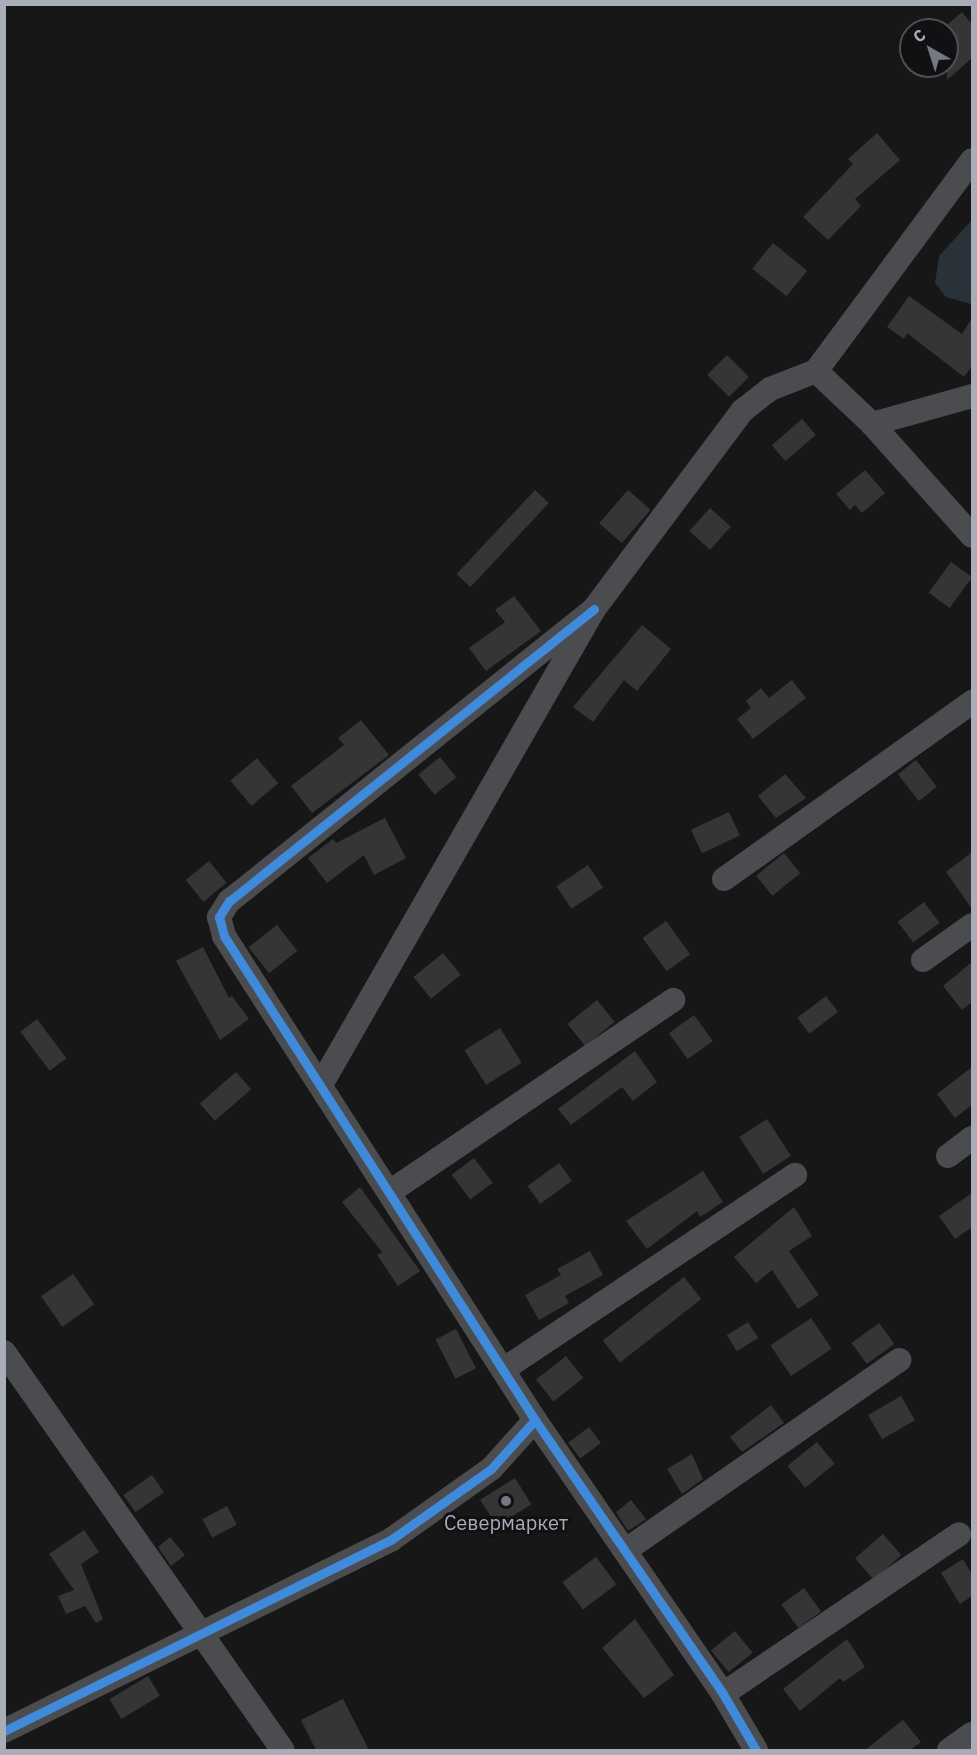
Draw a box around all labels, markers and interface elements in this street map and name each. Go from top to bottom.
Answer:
north arrow [899,18,959,78]
text: С [909,25,929,47]
marker: Севермаркет [499,1494,513,1508]
place label: Севермаркет [444,1510,568,1534]

